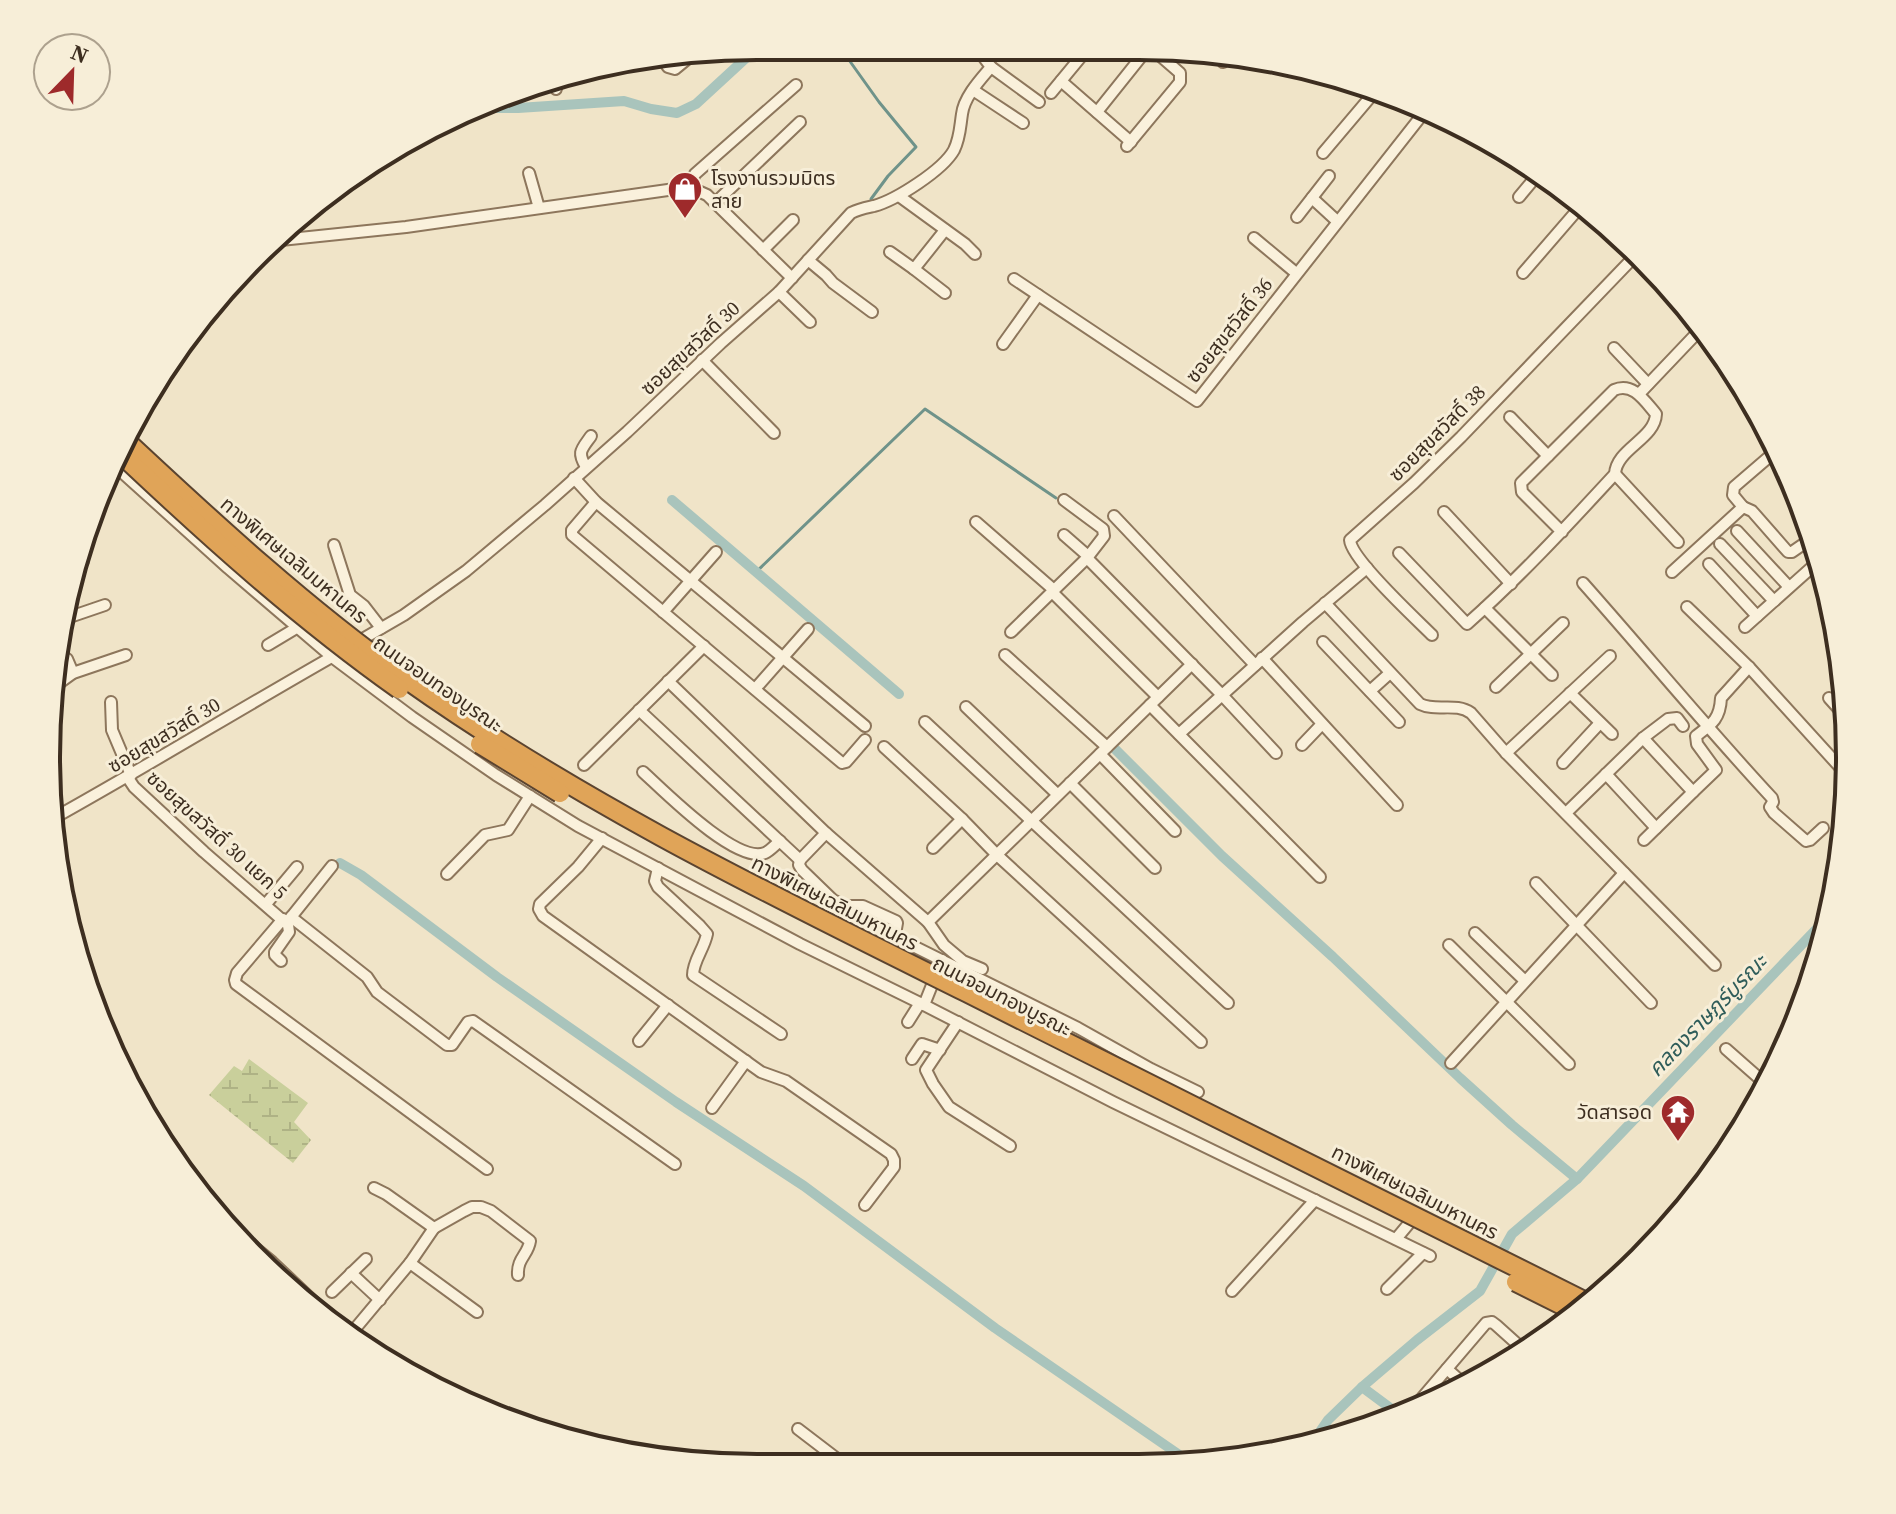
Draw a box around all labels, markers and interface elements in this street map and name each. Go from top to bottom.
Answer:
north arrow [32,32,112,112]
text: N [67,37,93,71]
place label: โรงงานรวมมิตร สาย [711,164,835,215]
shop icon: โรงงานรวมมิตร สาย [666,170,704,220]
street label: ซอยสุขสวัสดิ์ 36 [1179,272,1279,388]
street label: ซอยสุขสวัสดิ์ 30 [634,295,746,401]
street label: ซอยสุขสวัสดิ์ 38 [1382,378,1492,488]
street label: ทางพิเศษเฉลิมมหานคร [215,490,373,630]
street label: ถนนจอมทองบูรณะ [368,629,508,739]
street label: ซอยสุขสวัสดิ์ 30 [103,690,225,780]
street label: ซอยสุขสวัสดิ์ 30 แยก 5 [141,764,293,906]
street label: ทางพิเศษเฉลิมมหานคร [747,849,923,957]
water label: คลองราษฎร์บูรณะ [1641,946,1774,1083]
street label: ถนนจอมทองบูรณะ [928,949,1076,1043]
temple icon: วัดสารอด [1659,1093,1697,1143]
place label: วัดสารอด [1577,1098,1652,1126]
street label: ทางพิเศษเฉลิมมหานคร [1327,1138,1503,1246]

